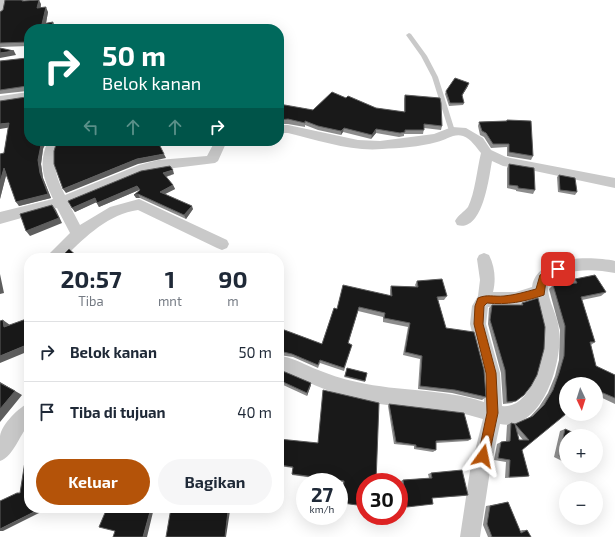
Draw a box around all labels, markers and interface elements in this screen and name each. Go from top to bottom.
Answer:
text: 50 m [102,38,166,72]
icon: right [36,40,88,92]
text: Belok kanan [102,72,201,94]
icon: left [80,116,102,138]
icon: ahead [122,116,144,138]
icon: ahead [164,116,186,138]
icon: right [206,116,228,138]
pin [541,252,575,286]
icon: arrive [547,258,569,280]
text: 20:57 [60,264,122,293]
text: 1 [165,264,175,293]
text: 90 [218,264,248,293]
text: Tiba [78,293,104,309]
text: mnt [158,293,182,309]
text: m [227,293,239,309]
icon: right [36,341,58,363]
text: Belok kanan [70,343,157,361]
text: 50 m [238,343,272,361]
north arrow [559,377,603,421]
map controls [559,377,603,525]
icon: arrive [36,401,58,423]
text: Tiba di tujuan [70,403,166,421]
text: 40 m [237,403,272,421]
button: + [559,429,603,473]
position arrow [462,435,504,477]
button: Keluar [36,459,150,505]
button: Bagikan [158,459,272,505]
speed limit sign: 30 [356,473,408,525]
button: − [559,481,603,525]
text: 27 [311,482,333,506]
text: km/h [310,503,334,515]

